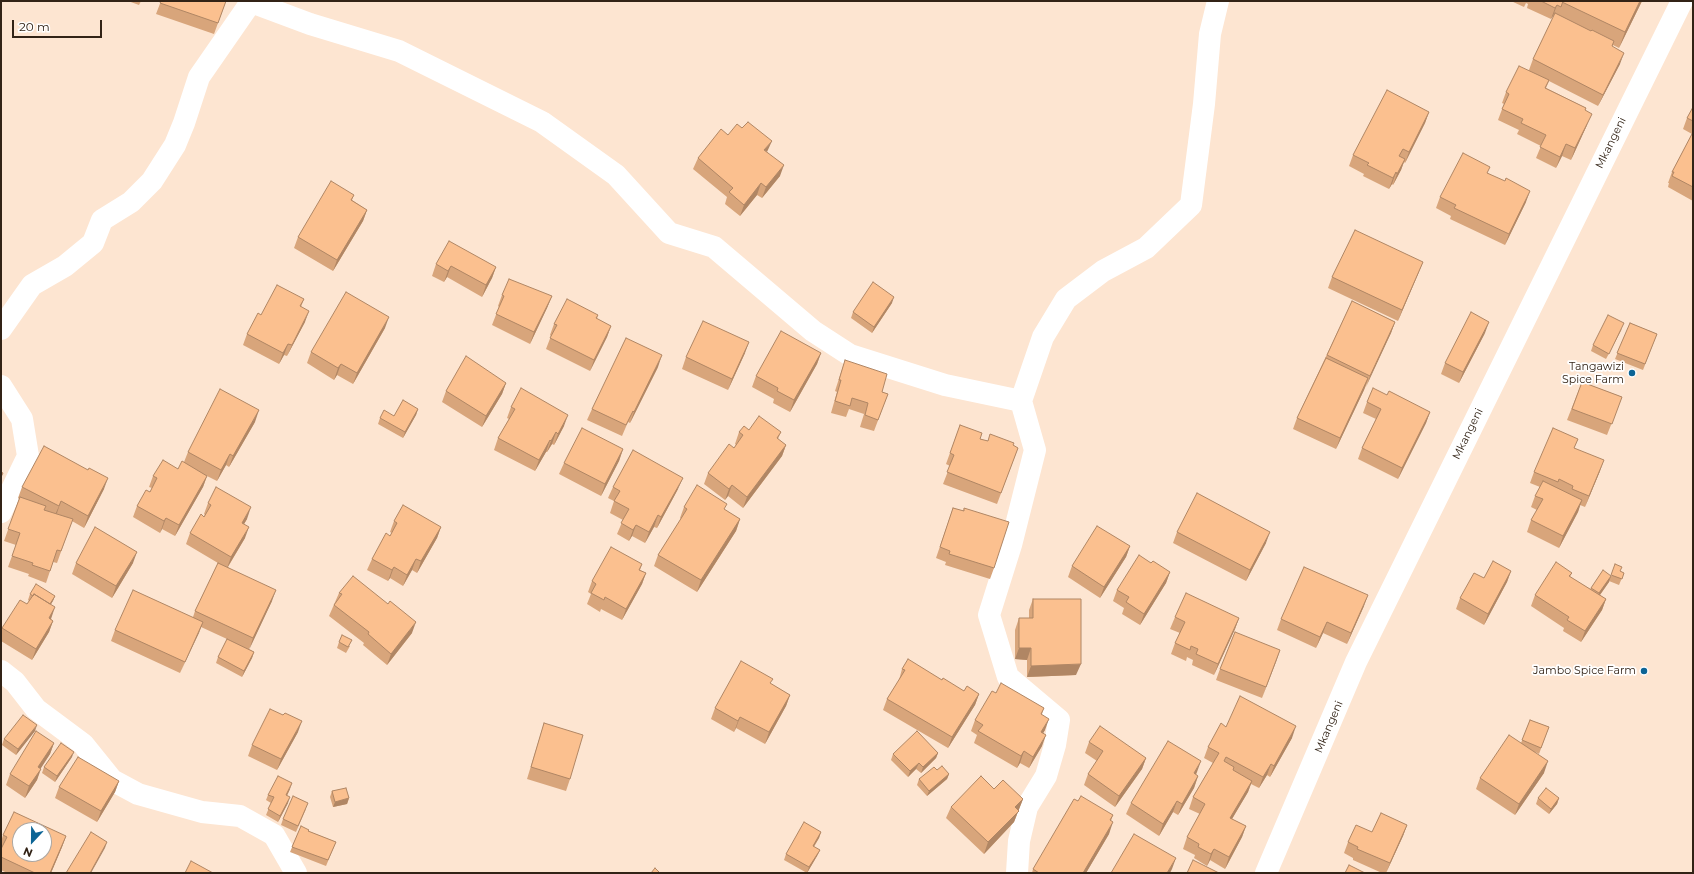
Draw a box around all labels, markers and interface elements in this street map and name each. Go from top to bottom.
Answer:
scale bar [14,12,104,38]
text: 20 m [19,19,50,34]
street label: Mkangeni [1593,115,1629,171]
place label: Tangawizi Spice Farm [1562,360,1624,386]
marker: Tangawizi Spice Farm [1627,368,1637,378]
street label: Mkangeni [1450,406,1486,462]
place label: Jambo Spice Farm [1533,664,1636,678]
marker: Jambo Spice Farm [1639,666,1649,676]
street label: Mkangeni [1312,699,1346,755]
north arrow [12,822,52,862]
text: N [21,844,35,860]

